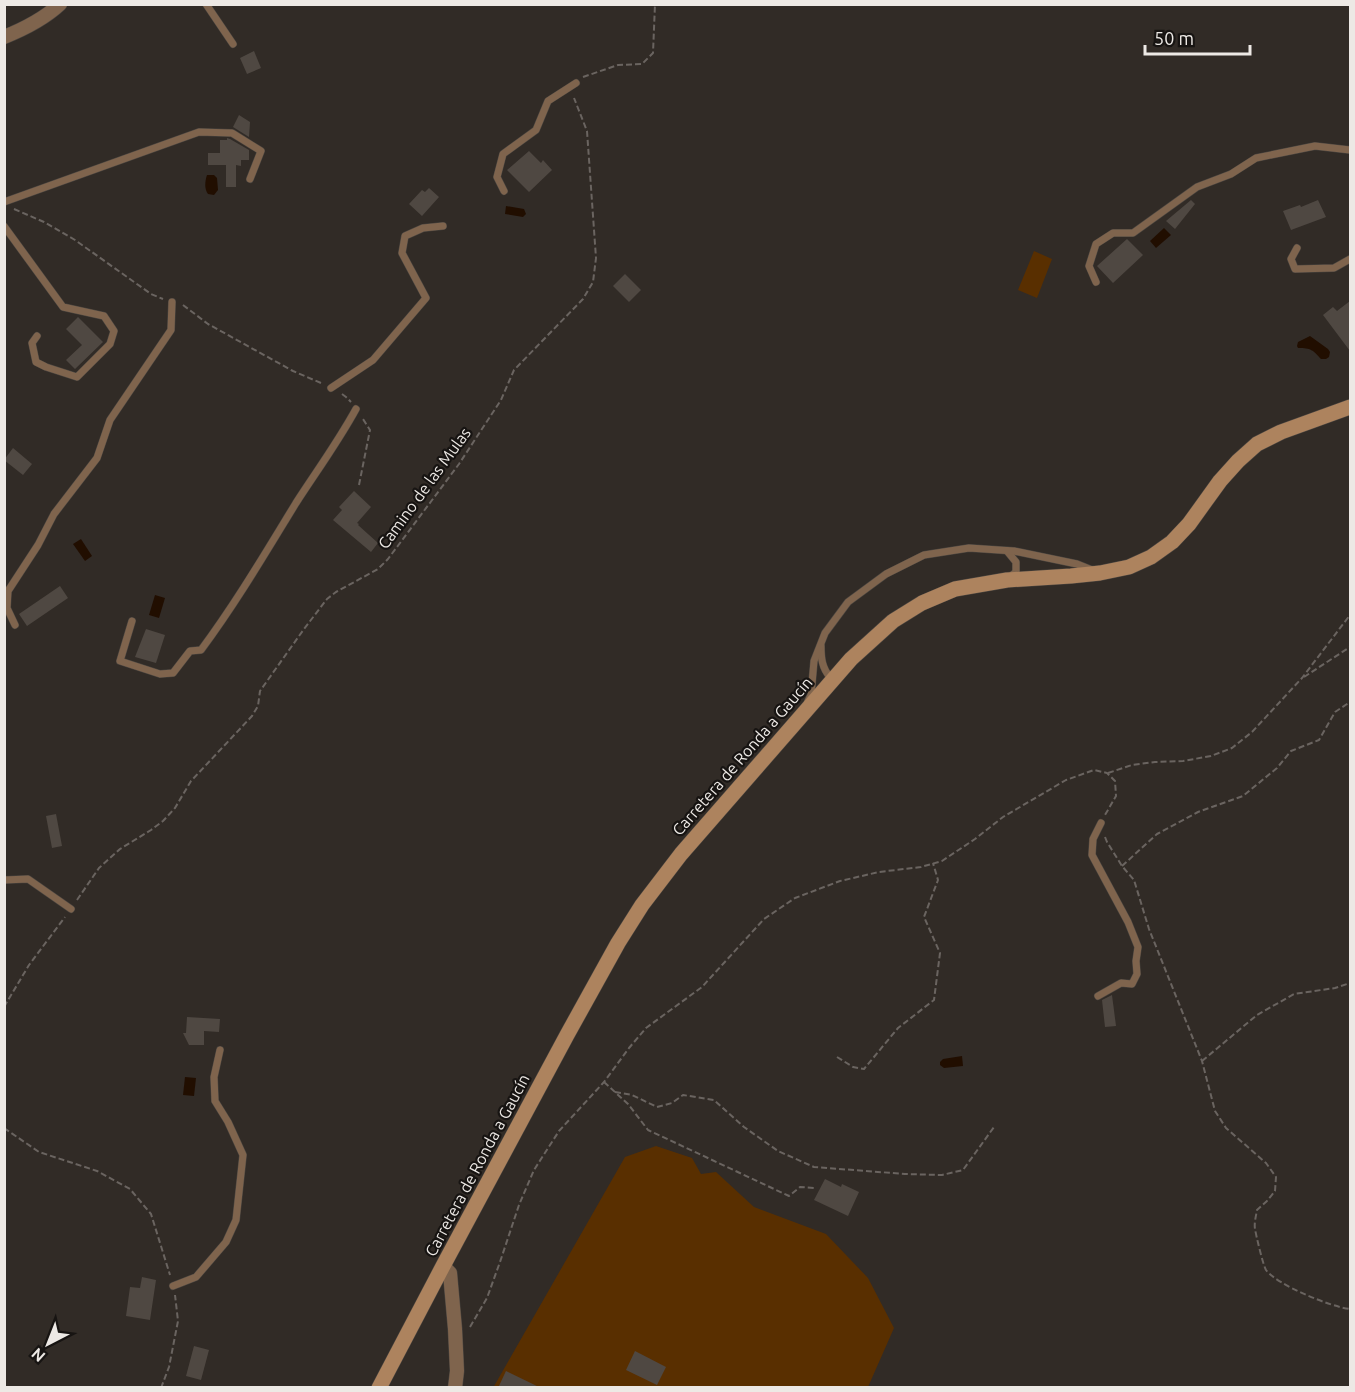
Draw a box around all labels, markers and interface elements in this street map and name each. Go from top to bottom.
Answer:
scale bar [1145,18,1250,56]
text: 50 m [1154,28,1194,48]
street label: Camino de las Mulas [374,424,474,552]
street label: Carretera de Ronda a Gaucín [668,673,816,839]
street label: Carretera de Ronda a Gaucín [421,1071,533,1259]
north arrow [18,1314,78,1374]
text: N [28,1344,48,1366]

